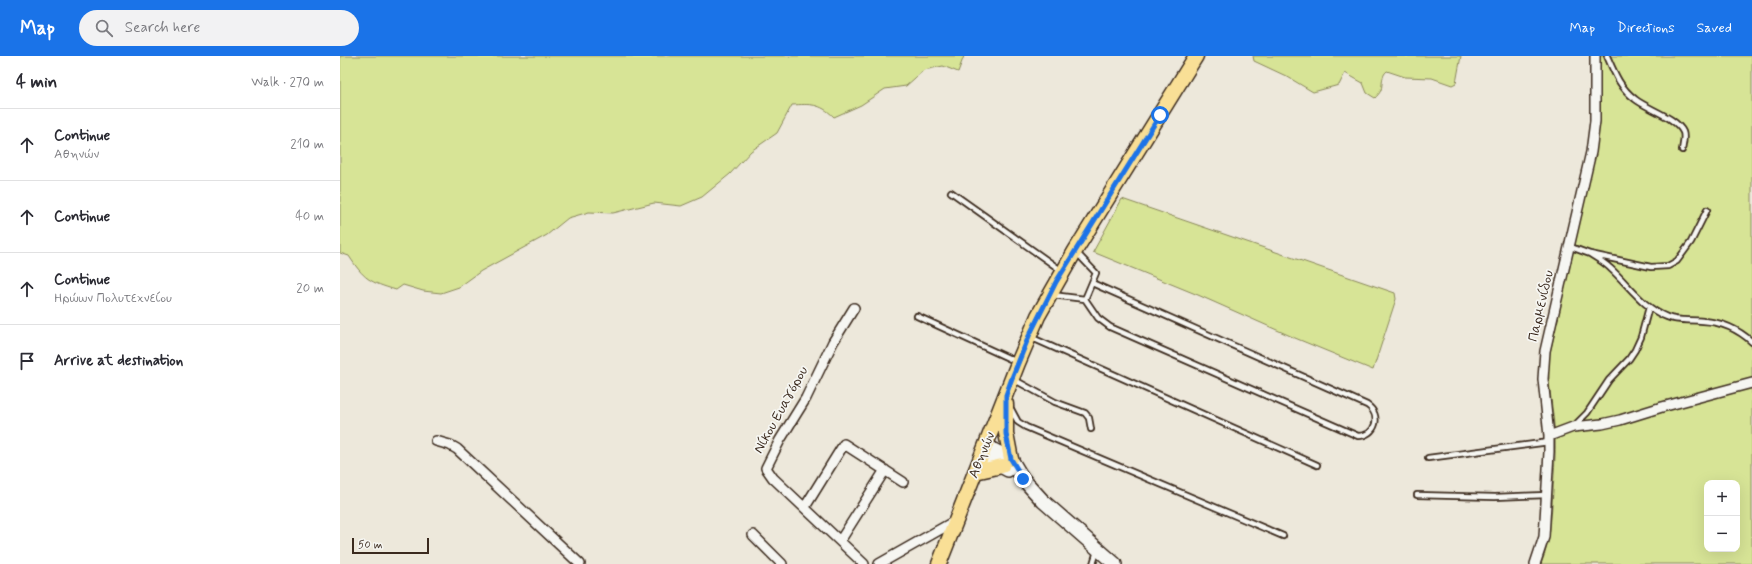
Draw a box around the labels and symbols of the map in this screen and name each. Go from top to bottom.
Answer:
route start [1151,106,1169,124]
street label: Παρμενίδου [1524,269,1558,343]
street label: Νίκου Ευαγόρου [750,363,812,457]
street label: Αθηνών [965,429,999,481]
route end [1014,470,1032,488]
scale bar [352,536,429,555]

